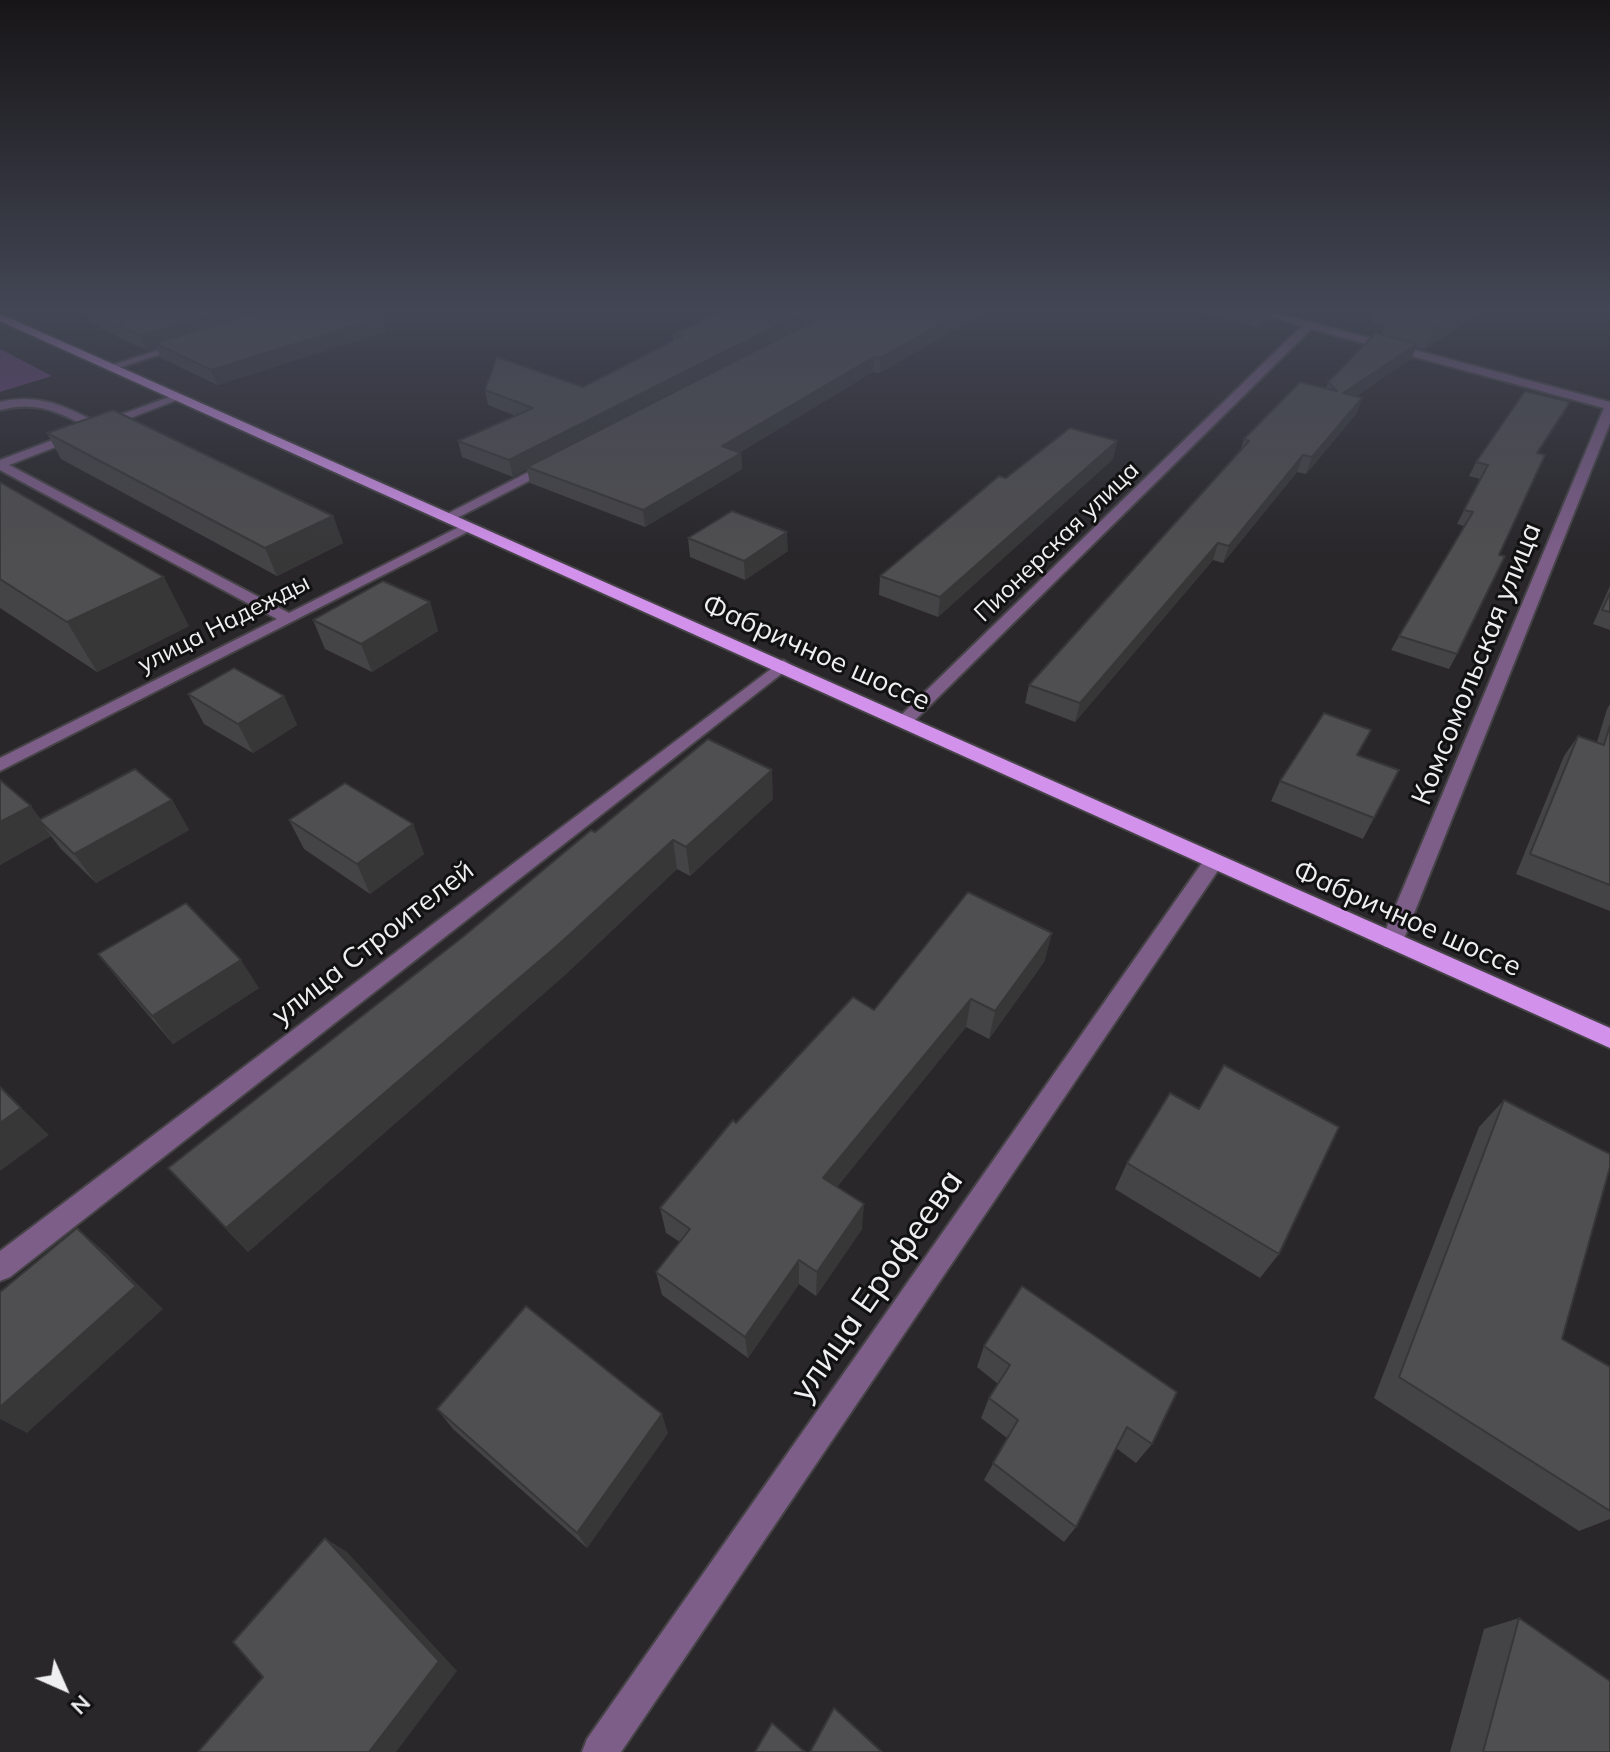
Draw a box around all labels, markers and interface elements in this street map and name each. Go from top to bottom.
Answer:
street label: Пионерская улица [969,456,1145,628]
street label: Комсомольская улица [1405,518,1549,810]
street label: улица Надежды [133,568,315,680]
street label: Фабричное шоссе [697,588,935,718]
street label: улица Строителей [265,854,481,1032]
street label: Фабричное шоссе [1288,854,1526,984]
street label: улица Ерофеева [782,1162,972,1410]
north arrow [24,1648,104,1728]
text: N [65,1689,97,1721]

